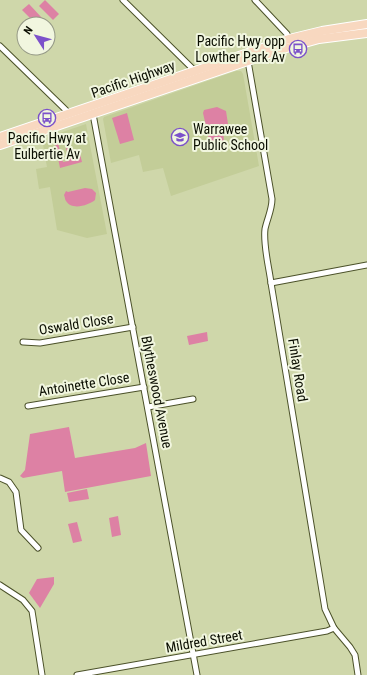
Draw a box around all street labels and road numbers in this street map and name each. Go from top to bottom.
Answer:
street label: Pacific Highway [89,57,177,101]
street label: Oswald Close [38,310,115,338]
street label: Blytheswood Avenue [138,334,176,450]
street label: Finlay Road [285,337,311,403]
street label: Antoinette Close [37,369,131,399]
street label: Mildred Street [164,626,244,656]

